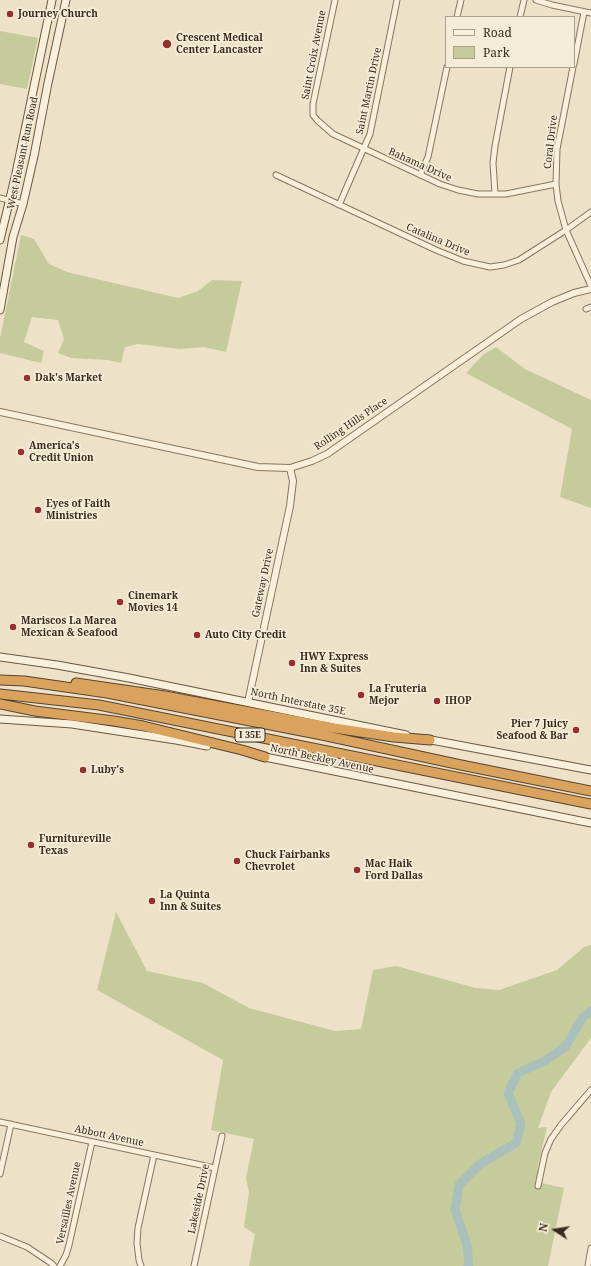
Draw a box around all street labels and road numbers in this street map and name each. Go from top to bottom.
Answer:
street label: Saint Croix Avenue [299,9,329,101]
street label: Saint Martin Drive [354,46,384,136]
street label: West Pleasant Run Road [5,96,41,210]
street label: Coral Drive [542,114,560,170]
street label: Bahama Drive [386,146,454,184]
street label: Catalina Drive [404,221,472,259]
street label: Rolling Hills Place [312,395,390,453]
street label: Gateway Drive [250,547,276,619]
street label: North Interstate 35E [249,686,347,718]
road number: I 35E [235,728,265,742]
street label: North Beckley Avenue [269,742,375,776]
street label: Abbott Avenue [73,1123,145,1149]
street label: Versailles Avenue [54,1161,84,1245]
street label: Lakeside Drive [186,1163,212,1235]

